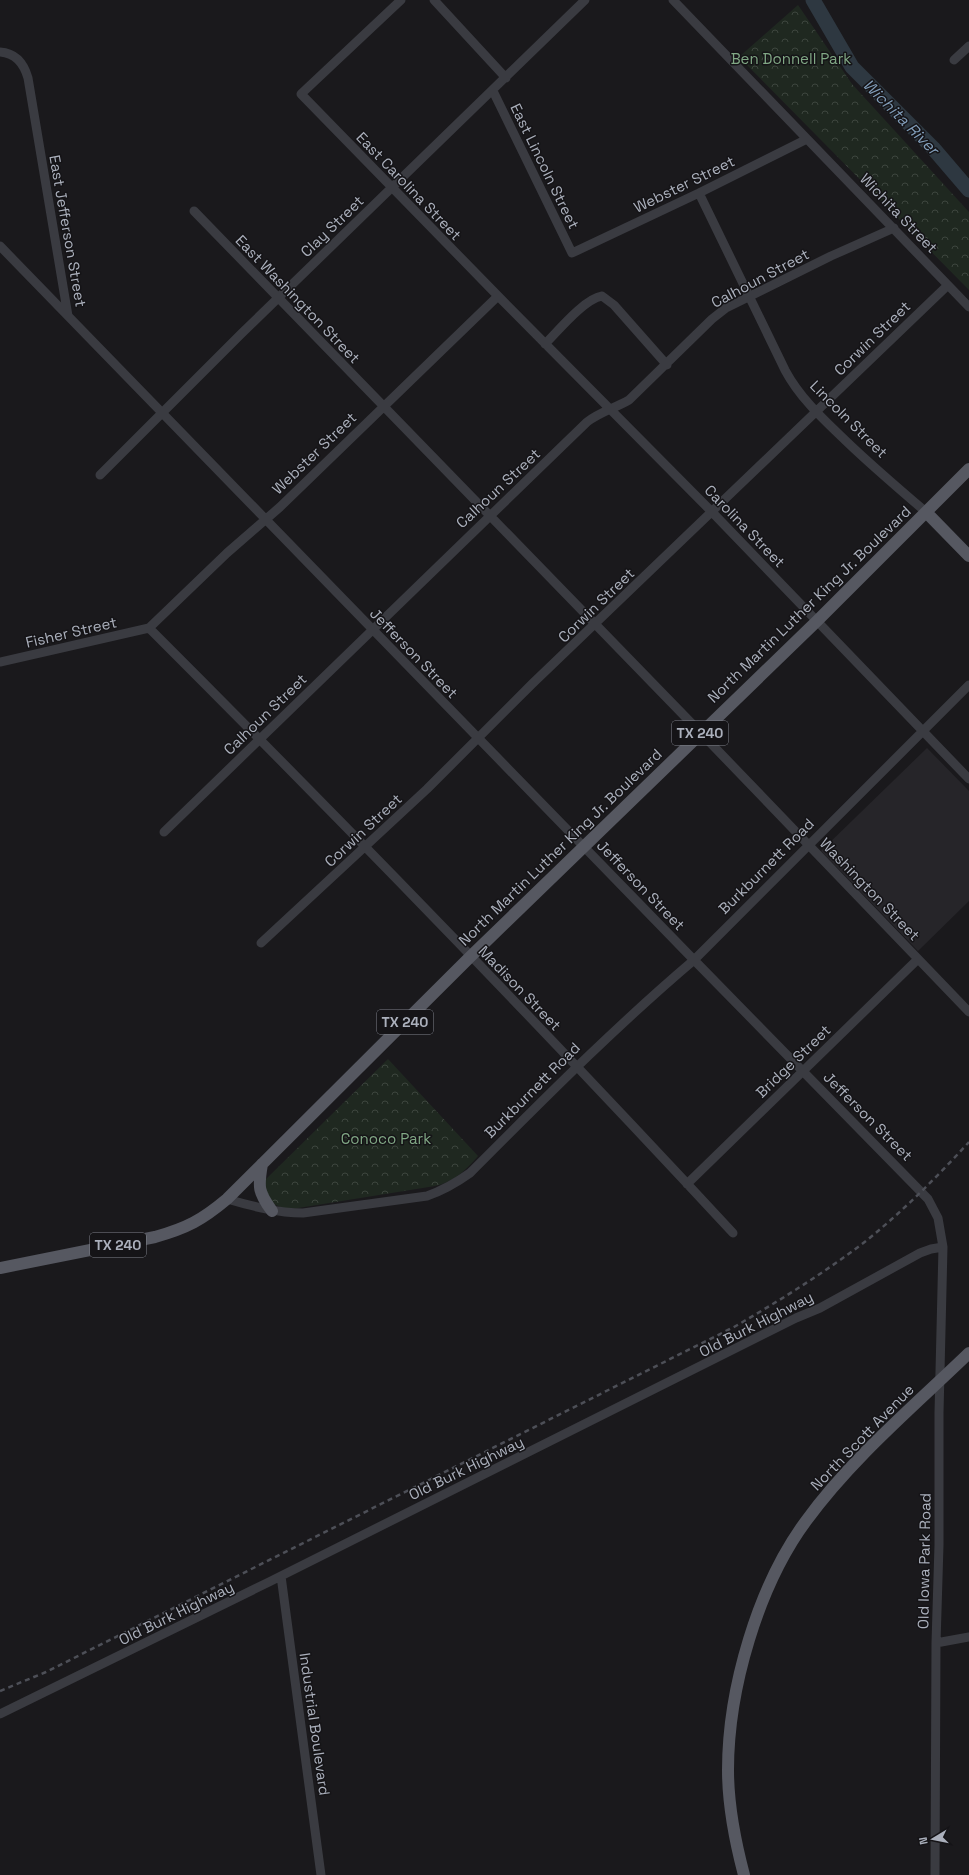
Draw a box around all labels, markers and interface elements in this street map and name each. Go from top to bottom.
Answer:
park label: Ben Donnell Park [731,49,851,68]
water label: Wichita River [858,74,945,161]
street label: East Lincoln Street [506,100,584,232]
street label: East Carolina Street [352,128,466,244]
street label: Webster Street [630,151,738,217]
street label: East Jefferson Street [45,153,91,309]
street label: Wichita Street [856,169,942,257]
street label: Clay Street [296,191,368,261]
street label: East Washington Street [232,231,364,367]
street label: Calhoun Street [708,244,812,312]
street label: Corwin Street [830,297,914,379]
street label: Lincoln Street [806,376,892,462]
street label: Webster Street [268,408,360,498]
street label: Calhoun Street [452,444,544,532]
street label: Carolina Street [701,481,789,571]
street label: North Martin Luther King Jr. Boulevard [703,501,915,707]
street label: Corwin Street [554,564,638,646]
street label: Jefferson Street [366,604,462,702]
street label: Fisher Street [24,612,119,652]
street label: Calhoun Street [219,669,311,759]
road number: TX 240 [672,721,728,745]
street label: North Martin Luther King Jr. Boulevard [454,744,666,950]
street label: Corwin Street [320,789,406,871]
street label: Burkburnett Road [714,814,818,918]
street label: Washington Street [816,834,924,945]
street label: Jefferson Street [593,836,689,934]
street label: Madison Street [475,942,565,1035]
road number: TX 240 [377,1010,433,1034]
street label: Bridge Street [751,1020,835,1102]
street label: Burkburnett Road [480,1038,584,1142]
street label: Jefferson Street [819,1067,917,1165]
park label: Conoco Park [341,1129,431,1148]
road number: TX 240 [90,1233,146,1257]
street label: Old Burk Highway [696,1287,816,1361]
street label: North Scott Avenue [806,1380,918,1494]
street label: Old Burk Highway [405,1432,527,1504]
street label: Old Iowa Park Road [913,1493,935,1629]
street label: Old Burk Highway [115,1577,237,1649]
street label: Industrial Boulevard [296,1651,334,1797]
north arrow [913,1819,953,1859]
text: N [916,1836,931,1846]

